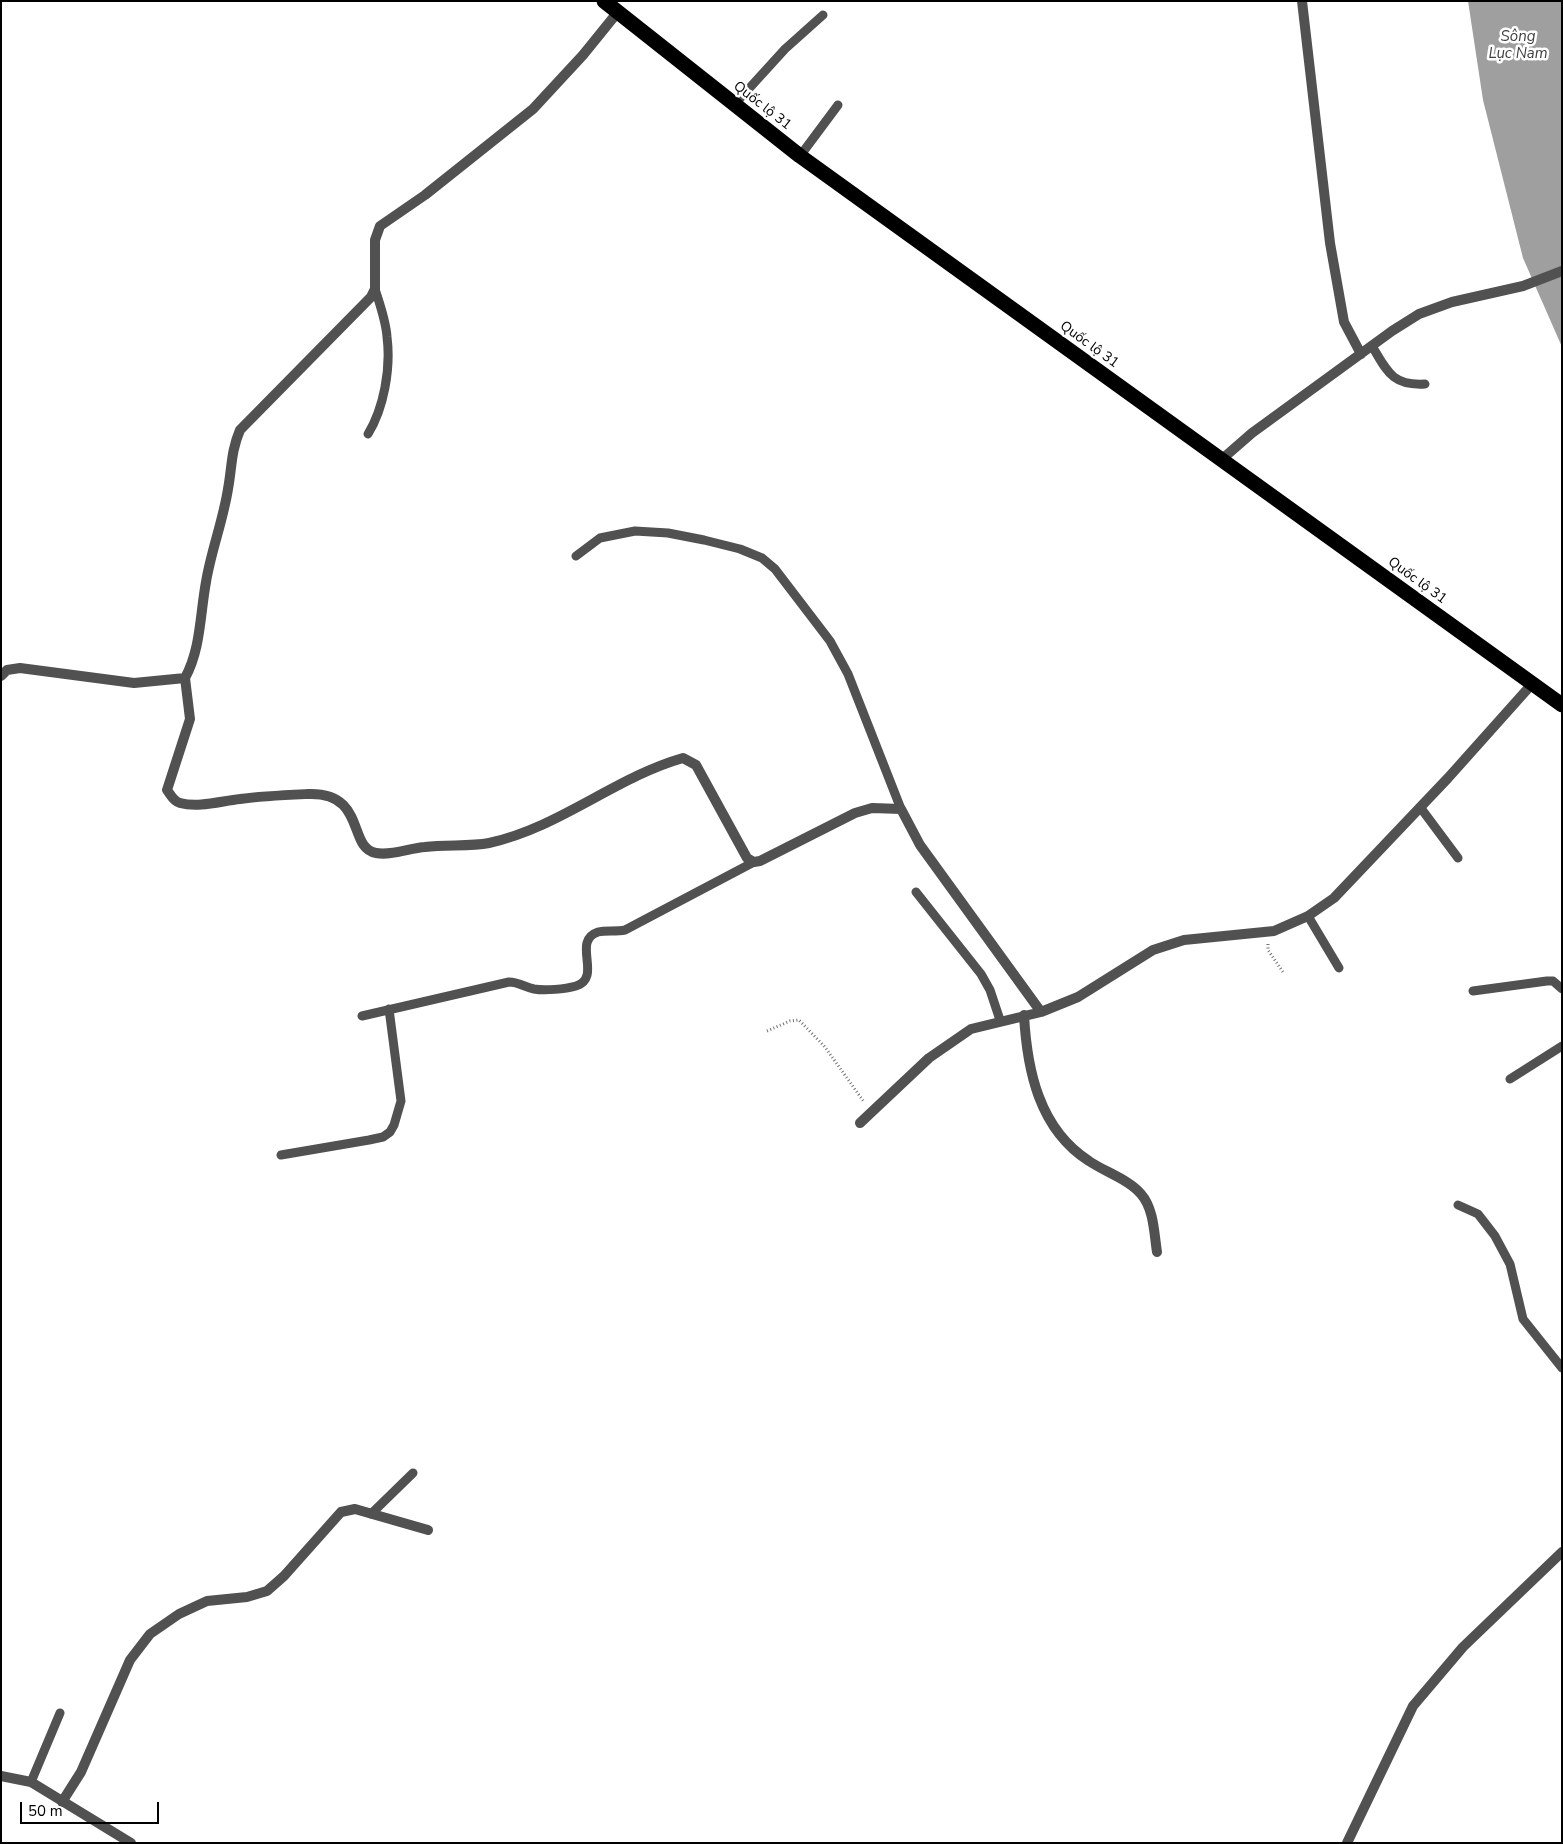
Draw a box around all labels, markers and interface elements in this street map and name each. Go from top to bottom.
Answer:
water label: Sông Lục Nam [1488,28,1548,63]
street label: Quốc lộ 31 [730,78,794,134]
street label: Quốc lộ 31 [1056,318,1122,372]
street label: Quốc lộ 31 [1384,554,1450,608]
scale bar [22,1792,161,1824]
text: 50 m [28,1801,63,1821]

